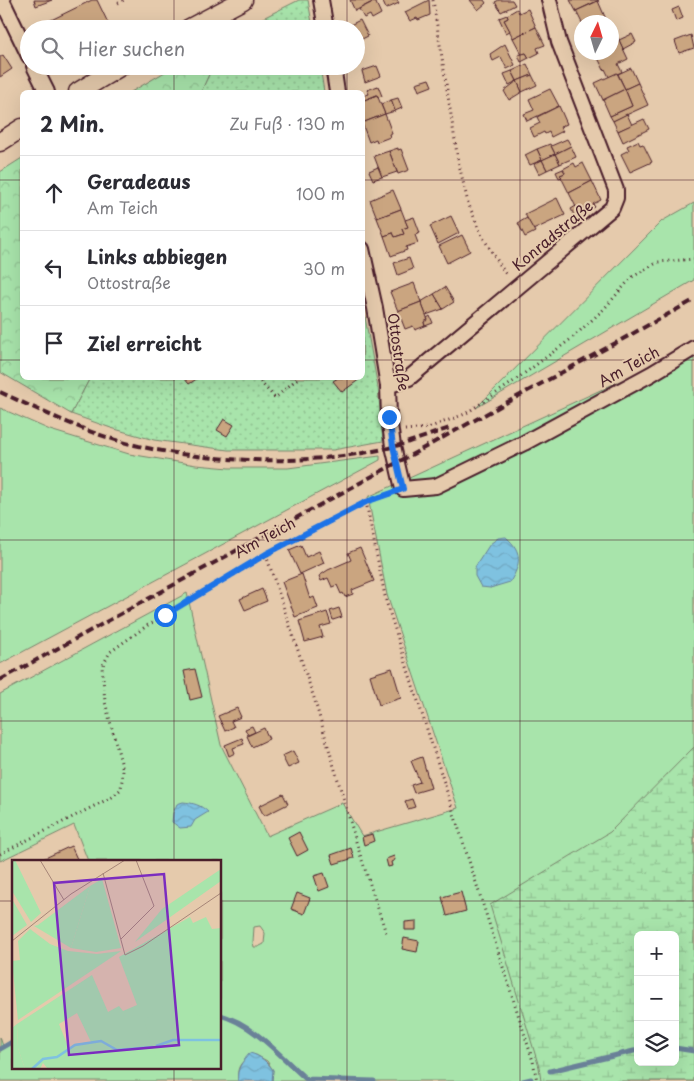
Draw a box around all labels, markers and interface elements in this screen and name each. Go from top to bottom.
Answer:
north arrow [574,15,619,60]
search box [20,20,365,75]
icon: search [38,34,66,62]
text: Hier suchen [78,34,185,62]
text: 2 Min. [40,107,104,139]
text: Zu Fuß · 130 m [229,111,345,135]
text: Geradeaus [87,167,191,195]
icon: ahead [40,179,68,207]
text: 100 m [296,181,345,205]
street label: Konradstraße [506,194,598,276]
text: Am Teich [87,195,158,219]
text: Links abbiegen [87,242,227,270]
icon: left [40,254,68,282]
text: 30 m [303,256,345,280]
text: Ottostraße [87,270,171,294]
street label: Ottostraße [383,311,416,392]
icon: arrive [40,329,68,357]
text: Ziel erreicht [87,329,202,357]
street label: Am Teich [594,339,663,392]
route end [378,406,401,429]
street label: Am Teich [230,510,299,563]
route start [154,604,177,627]
inset map [12,860,221,1068]
map controls [634,931,679,1066]
button: + [634,931,679,976]
button: − [634,976,679,1021]
button: layers [634,1021,679,1066]

